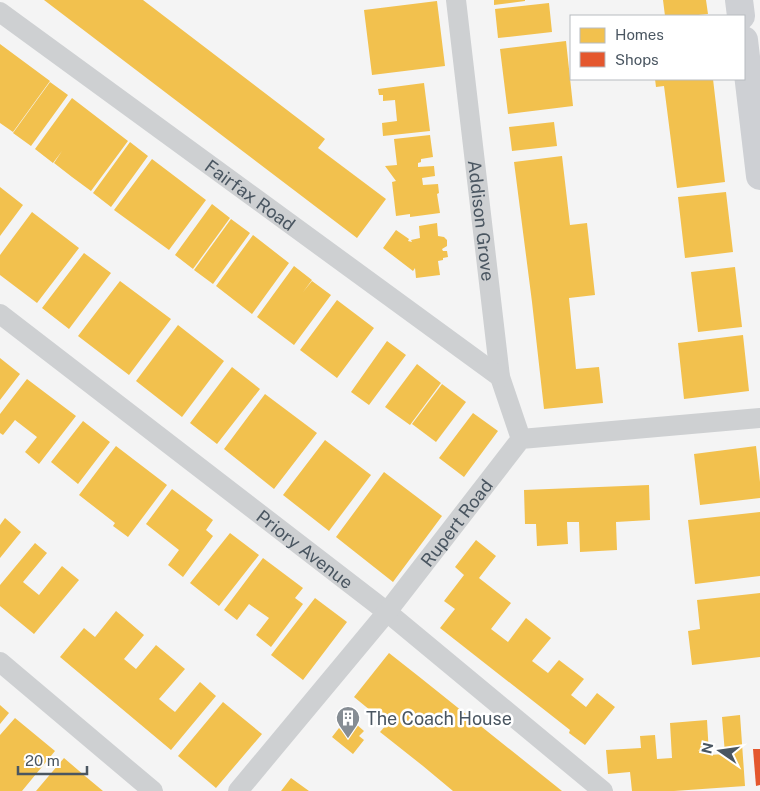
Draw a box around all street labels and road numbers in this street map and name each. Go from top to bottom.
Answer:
street label: Fairfax Road [201,155,300,235]
street label: Addison Grove [464,159,499,282]
street label: Rupert Road [416,475,497,570]
street label: Priory Avenue [253,505,358,593]

